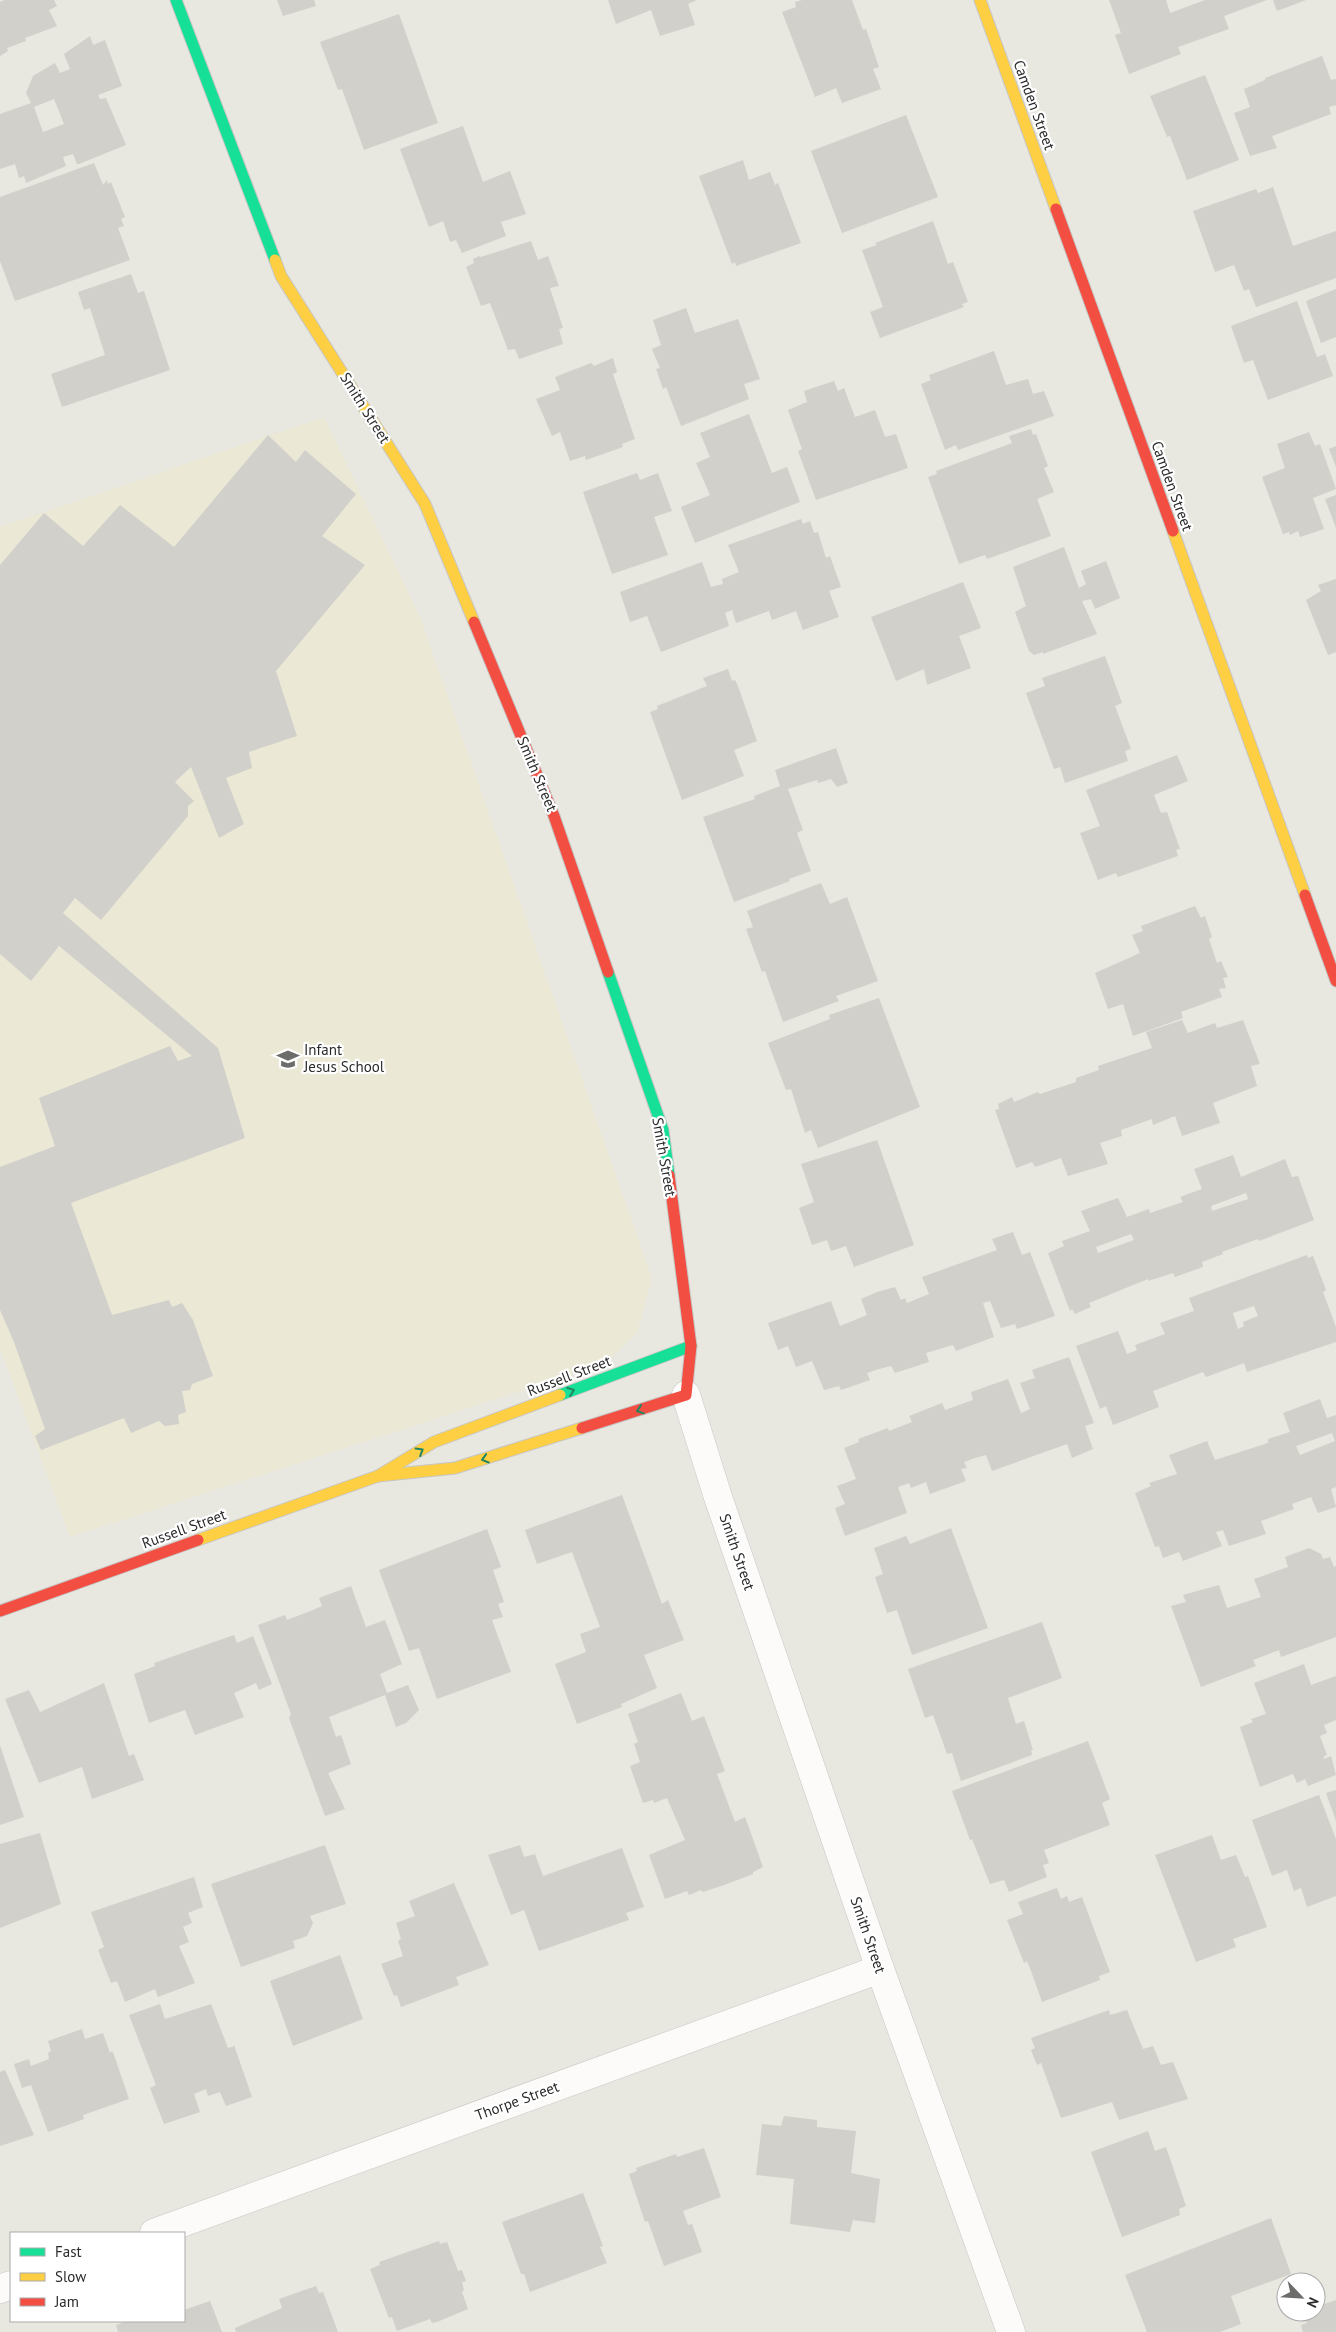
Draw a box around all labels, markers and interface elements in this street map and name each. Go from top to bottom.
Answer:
street label: Camden Street [1009,57,1059,152]
street label: Smith Street [336,369,395,447]
street label: Camden Street [1147,438,1197,533]
street label: Smith Street [513,733,562,814]
place label: Infant Jesus School [303,1040,385,1076]
school or university icon: Infant Jesus School [275,1046,301,1072]
street label: Smith Street [648,1116,681,1198]
street label: Russell Street [524,1351,613,1400]
one-way arrow [566,1387,574,1397]
one-way arrow [636,1404,645,1414]
one-way arrow [414,1447,423,1457]
one-way arrow [481,1453,490,1463]
street label: Russell Street [139,1505,229,1553]
street label: Smith Street [716,1511,759,1593]
street label: Smith Street [847,1894,890,1976]
street label: Thorpe Street [472,2077,561,2124]
legend [10,2232,185,2322]
text: Fast [55,2242,82,2261]
text: Slow [55,2267,86,2286]
north arrow [1276,2272,1326,2322]
text: Jam [54,2292,79,2311]
text: N [1303,2295,1323,2310]

